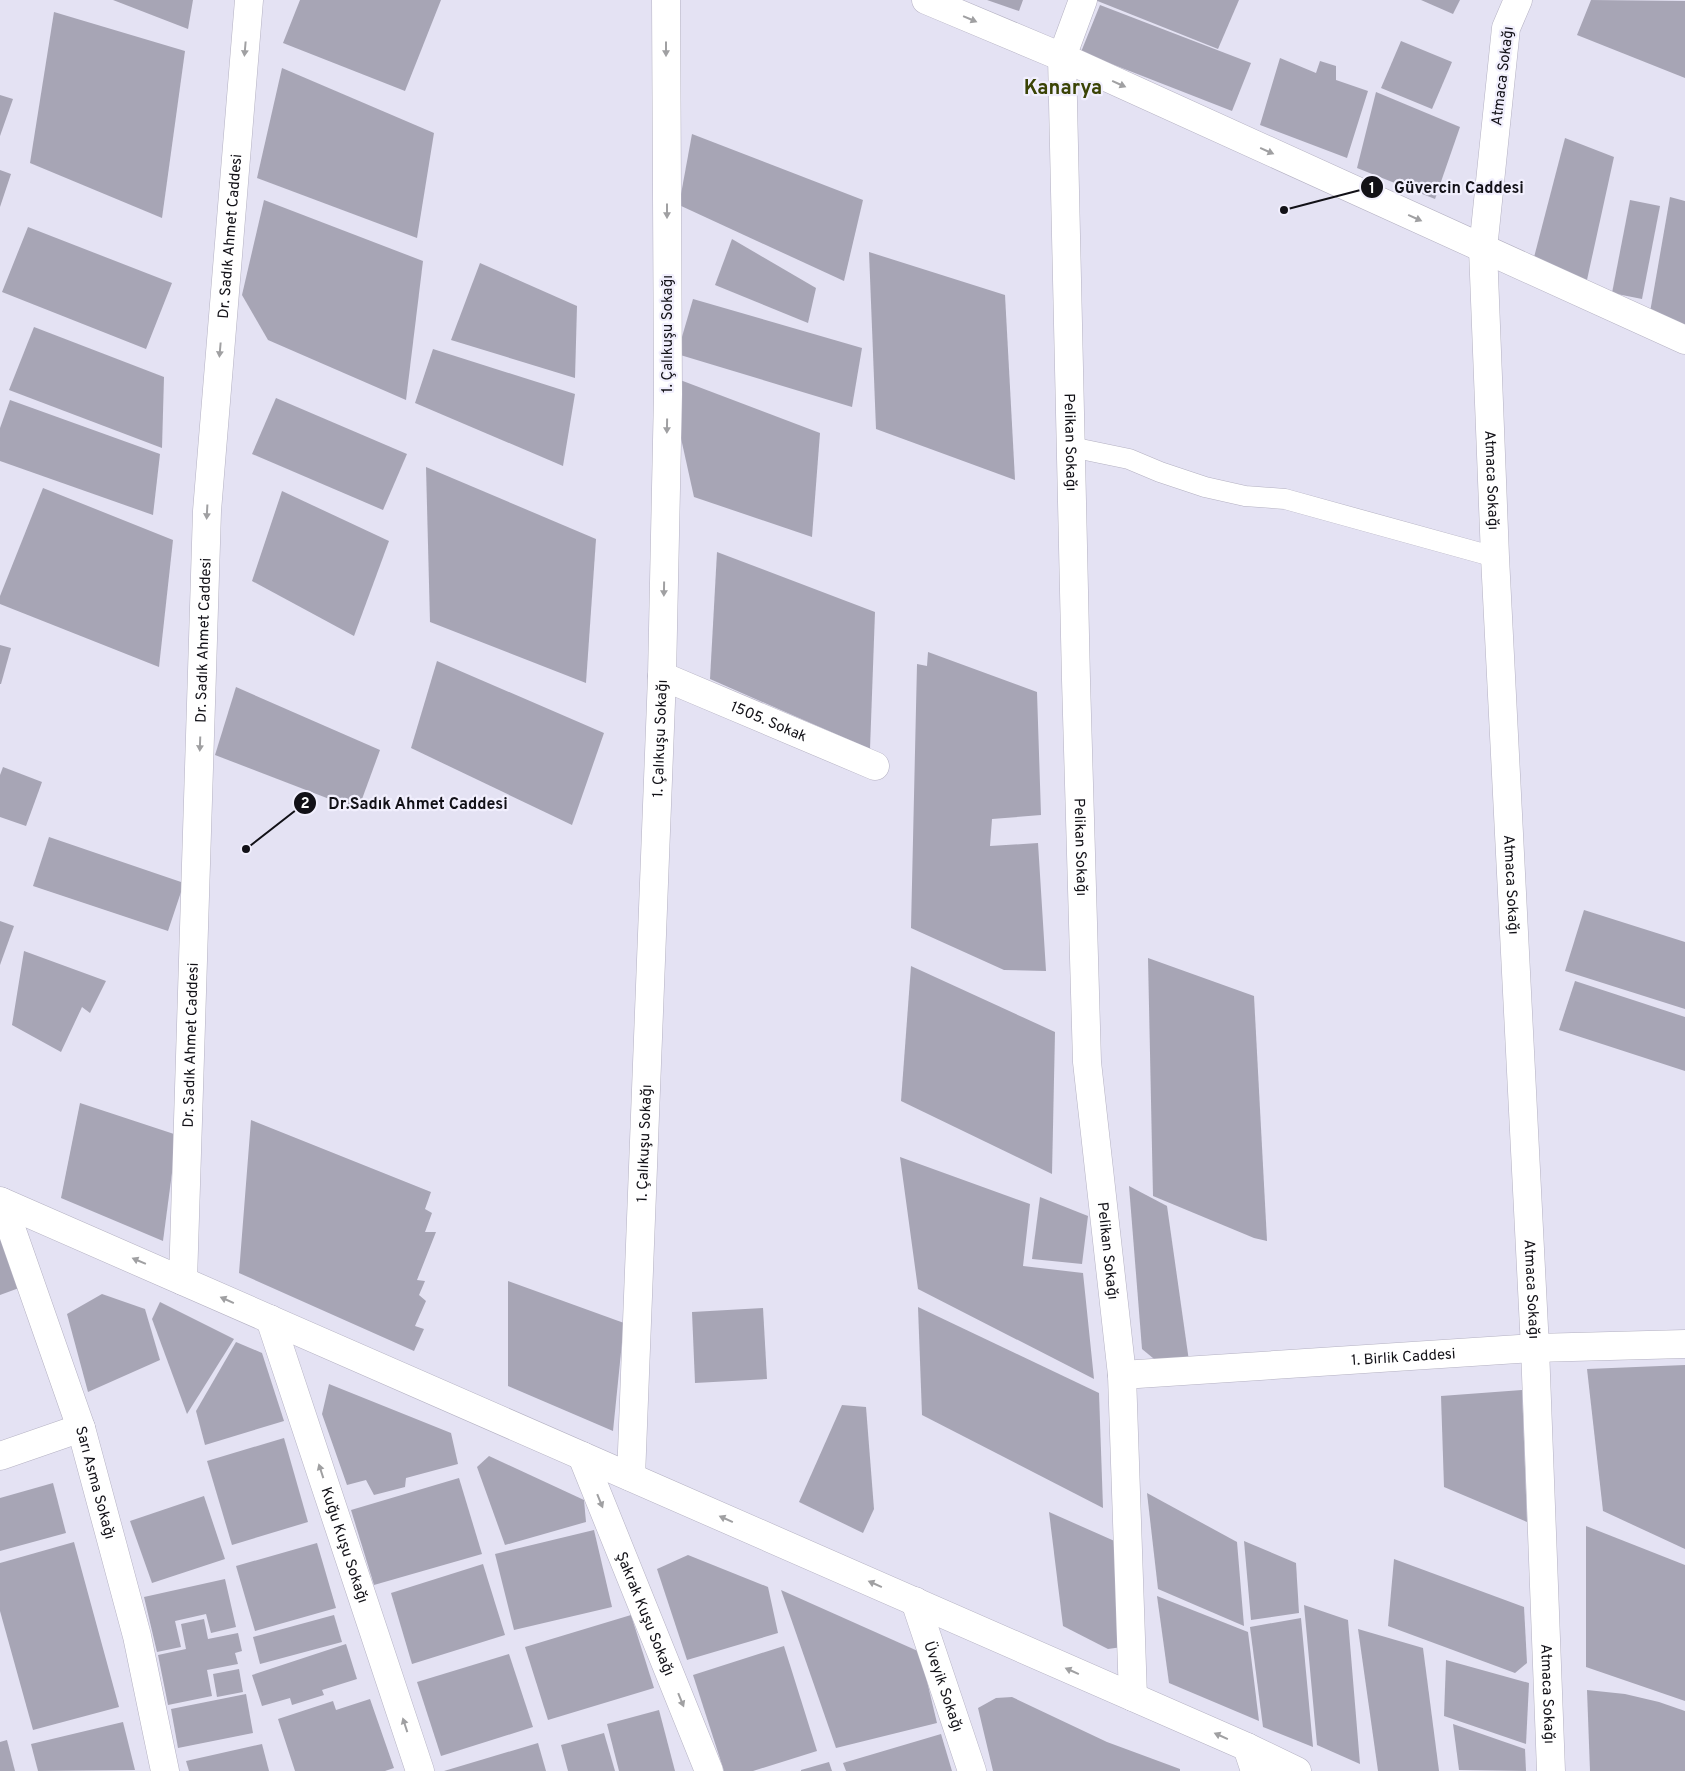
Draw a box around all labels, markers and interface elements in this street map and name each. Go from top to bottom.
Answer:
one-way arrow [963,16,978,23]
street label: Atmaca Sokağı [1488,25,1519,127]
one-way arrow [241,41,249,57]
one-way arrow [662,41,670,57]
district label: Kanarya [1024,76,1102,102]
one-way arrow [1112,79,1127,88]
one-way arrow [1260,147,1274,155]
street label: Dr. Sadık Ahmet Caddesi [215,153,247,320]
callout: Güvercin Caddesi [1359,172,1534,203]
text: Güvercin Caddesi [1394,179,1524,199]
text: 1 [1369,180,1375,199]
one-way arrow [663,203,671,219]
one-way arrow [1408,215,1422,223]
street label: 1. Çalıkuşu Sokağı [659,275,678,393]
one-way arrow [216,342,224,358]
street label: Pelikan Sokağı [1059,393,1080,491]
one-way arrow [663,418,671,434]
street label: Atmaca Sokağı [1479,430,1502,531]
one-way arrow [203,504,211,520]
street label: Dr. Sadık Ahmet Caddesi [192,557,217,723]
one-way arrow [660,581,668,597]
street label: 1. Çalıkuşu Sokağı [649,679,673,798]
street label: 1505. Sokak [727,698,809,747]
one-way arrow [196,737,204,753]
callout: Dr.Sadık Ahmet Caddesi [293,787,518,818]
text: 2 [300,795,310,814]
text: Dr.Sadık Ahmet Caddesi [328,795,508,815]
street label: Pelikan Sokağı [1068,798,1090,896]
street label: Atmaca Sokağı [1498,834,1522,935]
street label: Dr. Sadık Ahmet Caddesi [180,962,204,1128]
street label: 1. Çalıkuşu Sokağı [634,1084,657,1203]
street label: Pelikan Sokağı [1092,1201,1122,1301]
street label: Atmaca Sokağı [1519,1239,1543,1340]
one-way arrow [132,1257,146,1265]
one-way arrow [220,1295,234,1303]
street label: 1. Birlik Caddesi [1351,1345,1456,1371]
street label: Sarı Asma Sokağı [70,1424,119,1542]
one-way arrow [316,1463,324,1478]
street label: Kuğu Kuşu Sokağı [315,1485,372,1606]
one-way arrow [597,1494,605,1508]
one-way arrow [719,1514,733,1522]
street label: Şakrak Kuşu Sokağı [611,1549,678,1679]
one-way arrow [868,1580,882,1588]
street label: Üveyik Sokağı [918,1639,966,1734]
street label: Atmaca Sokağı [1535,1644,1558,1744]
one-way arrow [1065,1666,1079,1674]
one-way arrow [677,1693,685,1707]
one-way arrow [401,1717,408,1732]
one-way arrow [1214,1731,1228,1739]

